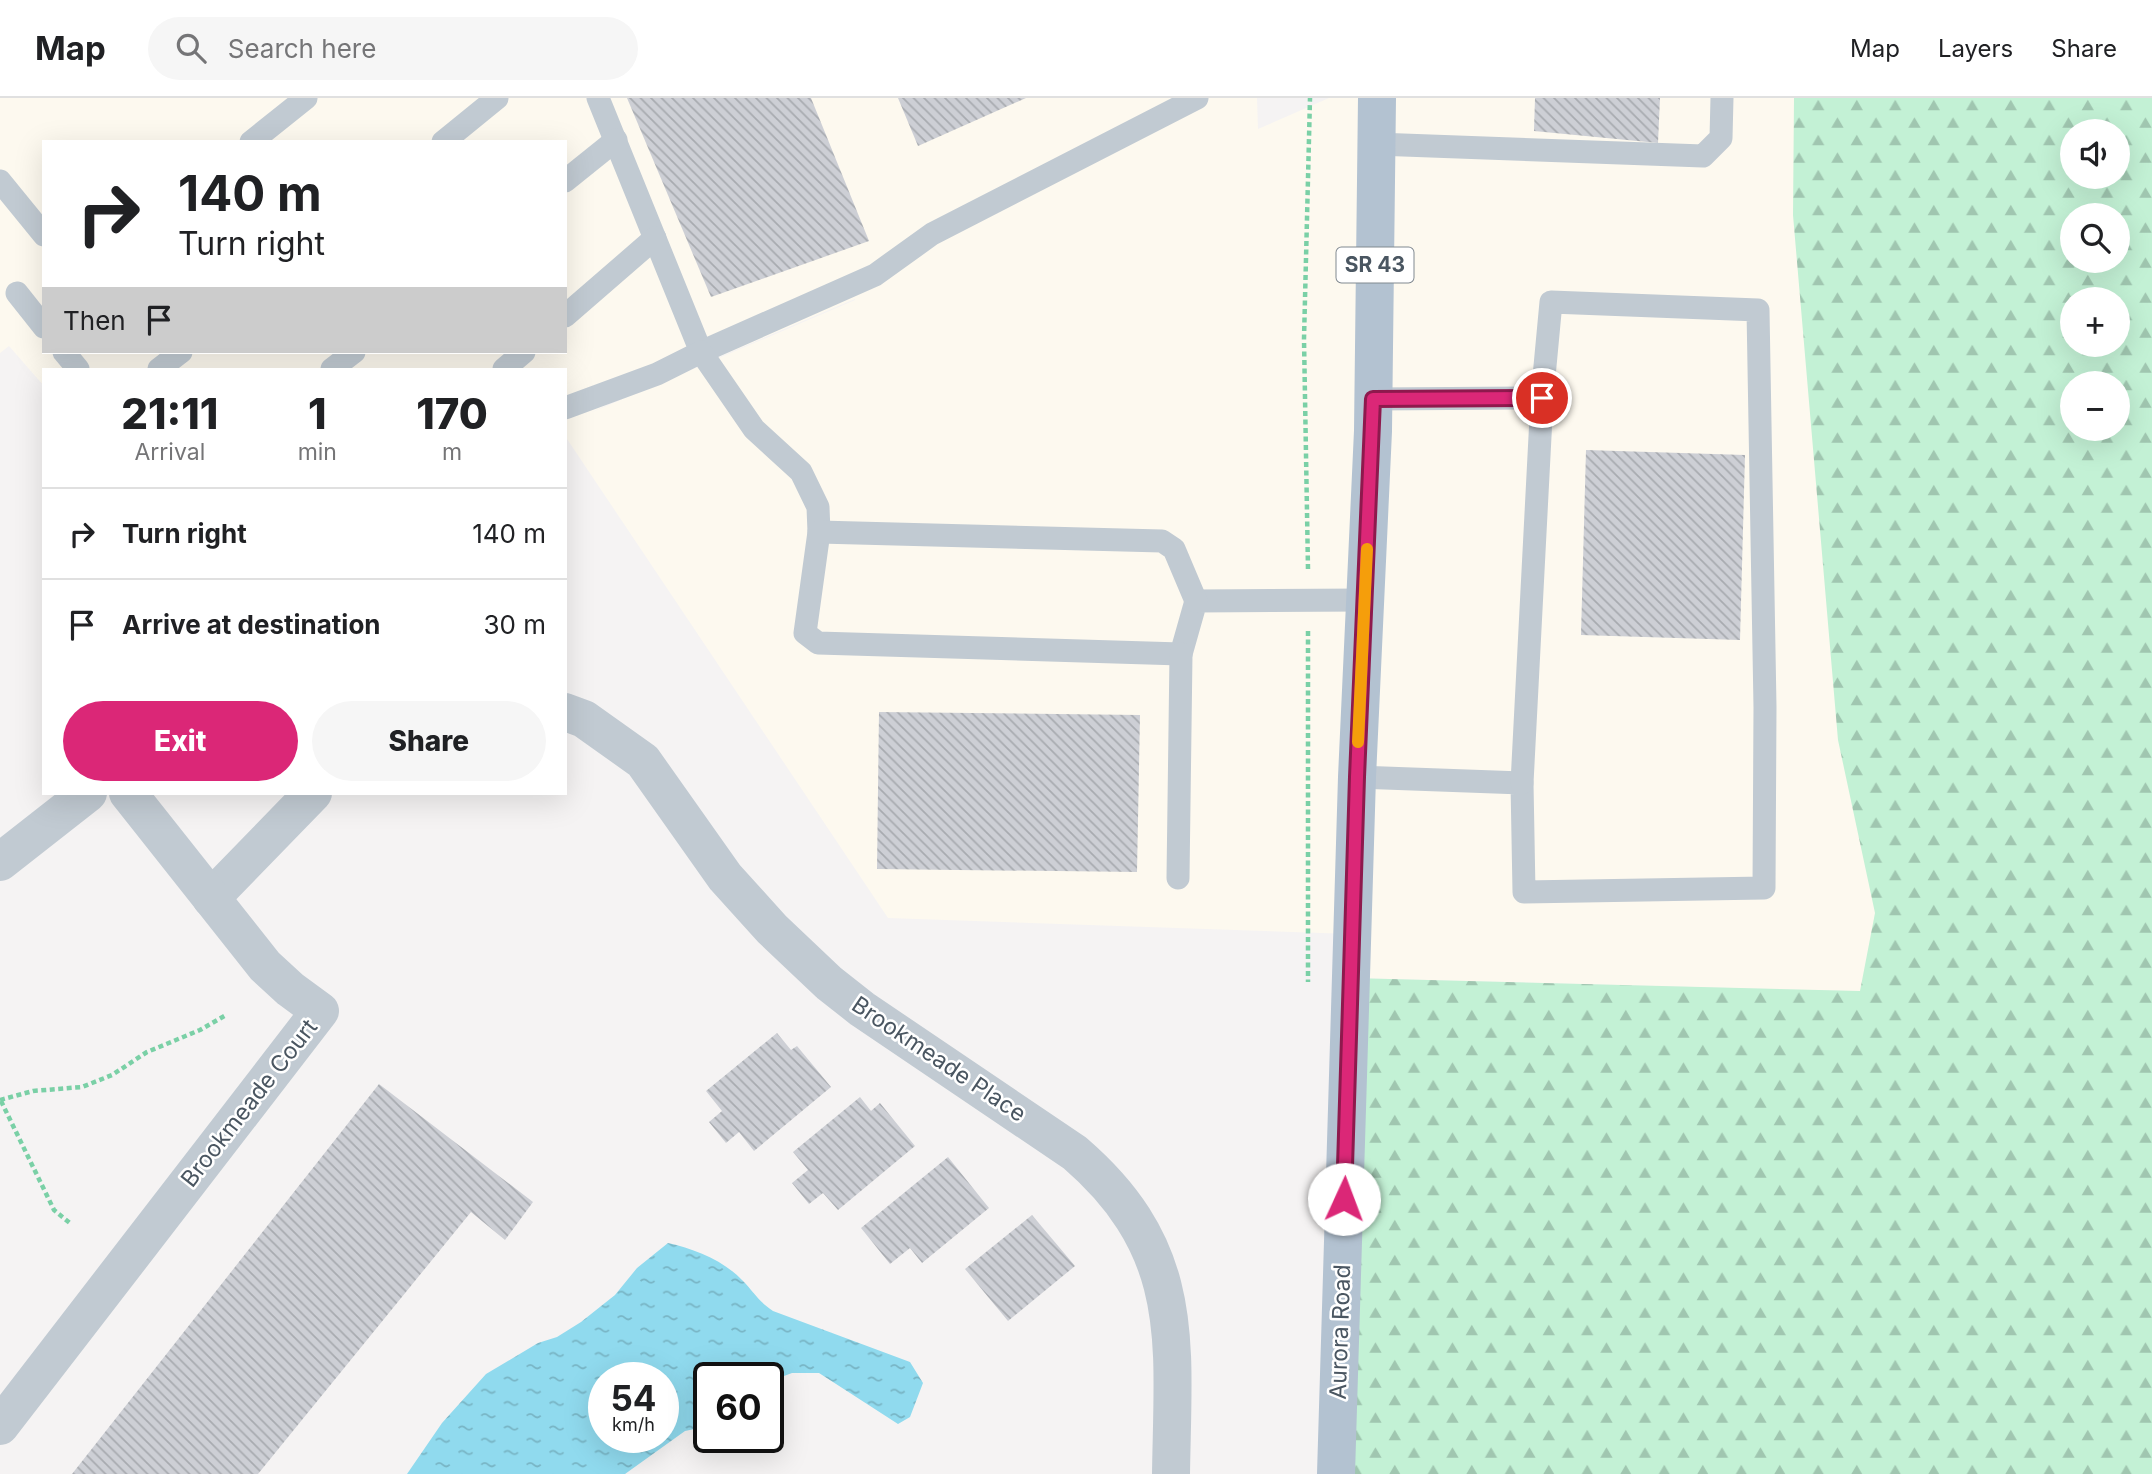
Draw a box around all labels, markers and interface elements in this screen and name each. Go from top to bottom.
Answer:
search box [148,17,638,80]
text: Map [35,28,106,68]
icon: search [172,29,210,67]
text: Search here [228,33,376,64]
text: Map [1850,34,1900,63]
text: Layers [1938,34,2013,63]
text: Share [2051,34,2117,63]
map controls [2060,119,2130,441]
button: sound [2060,119,2130,189]
text: 140 m [178,164,322,223]
icon: right [63,168,154,259]
button: search [2060,203,2130,273]
text: Turn right [178,224,325,263]
road number: SR 43 [1336,248,1414,282]
button: + [2060,287,2130,357]
icon: arrive [140,301,178,339]
text: Then [63,305,126,336]
pin [1512,368,1572,428]
button: − [2060,371,2130,441]
icon: arrive [1523,379,1561,417]
text: 21:11 [121,388,218,439]
text: 1 [308,388,327,439]
text: 170 [416,388,488,439]
text: Arrival [134,438,205,466]
text: min [298,438,337,466]
text: m [442,438,462,466]
icon: right [63,515,101,553]
text: Turn right [122,518,247,549]
text: 140 m [472,518,546,549]
icon: arrive [63,606,101,644]
text: Arrive at destination [122,609,381,640]
text: 30 m [483,609,546,640]
button: Exit [63,701,298,781]
button: Share [312,701,546,781]
street label: Brookmeade Place [847,990,1031,1128]
street label: Brookmeade Court [175,1013,323,1192]
position arrow [1307,1162,1381,1236]
street label: Aurora Road [1324,1264,1356,1400]
speed limit sign: 60 [693,1362,784,1453]
text: 54 [610,1377,657,1419]
text: km/h [612,1414,655,1435]

